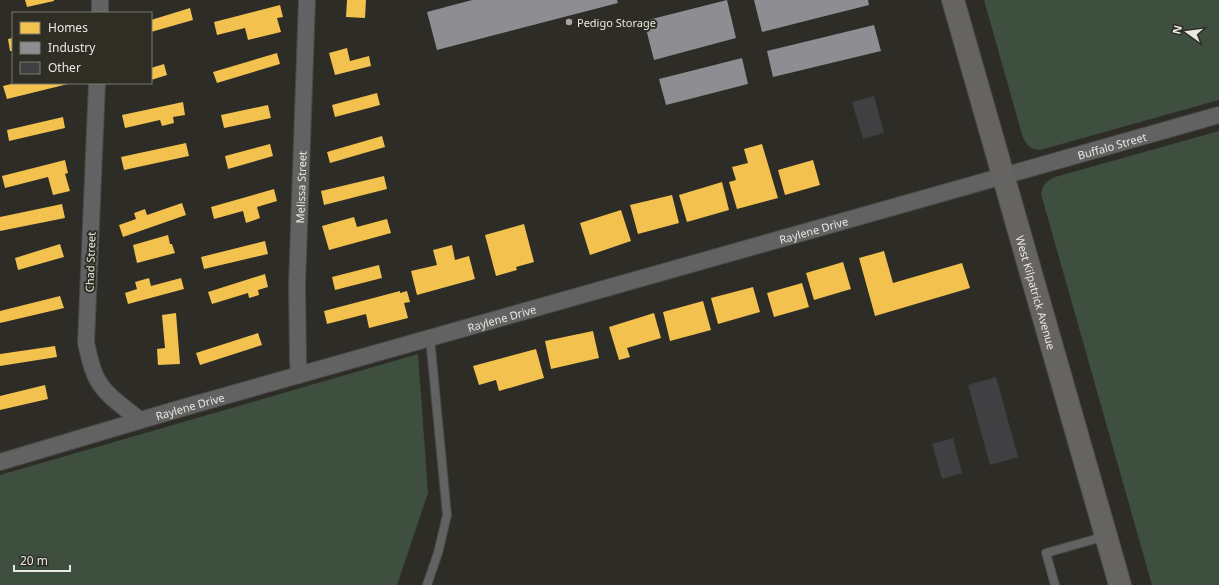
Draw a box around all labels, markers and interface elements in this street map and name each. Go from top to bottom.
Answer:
legend [12,12,152,84]
north arrow [1167,12,1207,52]
place label: Pedigo Storage [577,15,656,30]
marker: Pedigo Storage [564,17,574,27]
text: Homes [48,19,88,36]
text: N [1168,23,1185,36]
text: Industry [48,39,96,56]
text: Other [48,59,81,76]
street label: Buffalo Street [1076,128,1148,162]
street label: Melissa Street [292,151,309,223]
street label: Raylene Drive [777,213,850,246]
street label: Chad Street [81,232,99,292]
street label: West Kilpatrick Avenue [1013,234,1060,351]
street label: Raylene Drive [466,301,538,335]
street label: Raylene Drive [154,389,226,423]
scale bar [14,547,70,573]
text: 20 m [20,552,48,569]

